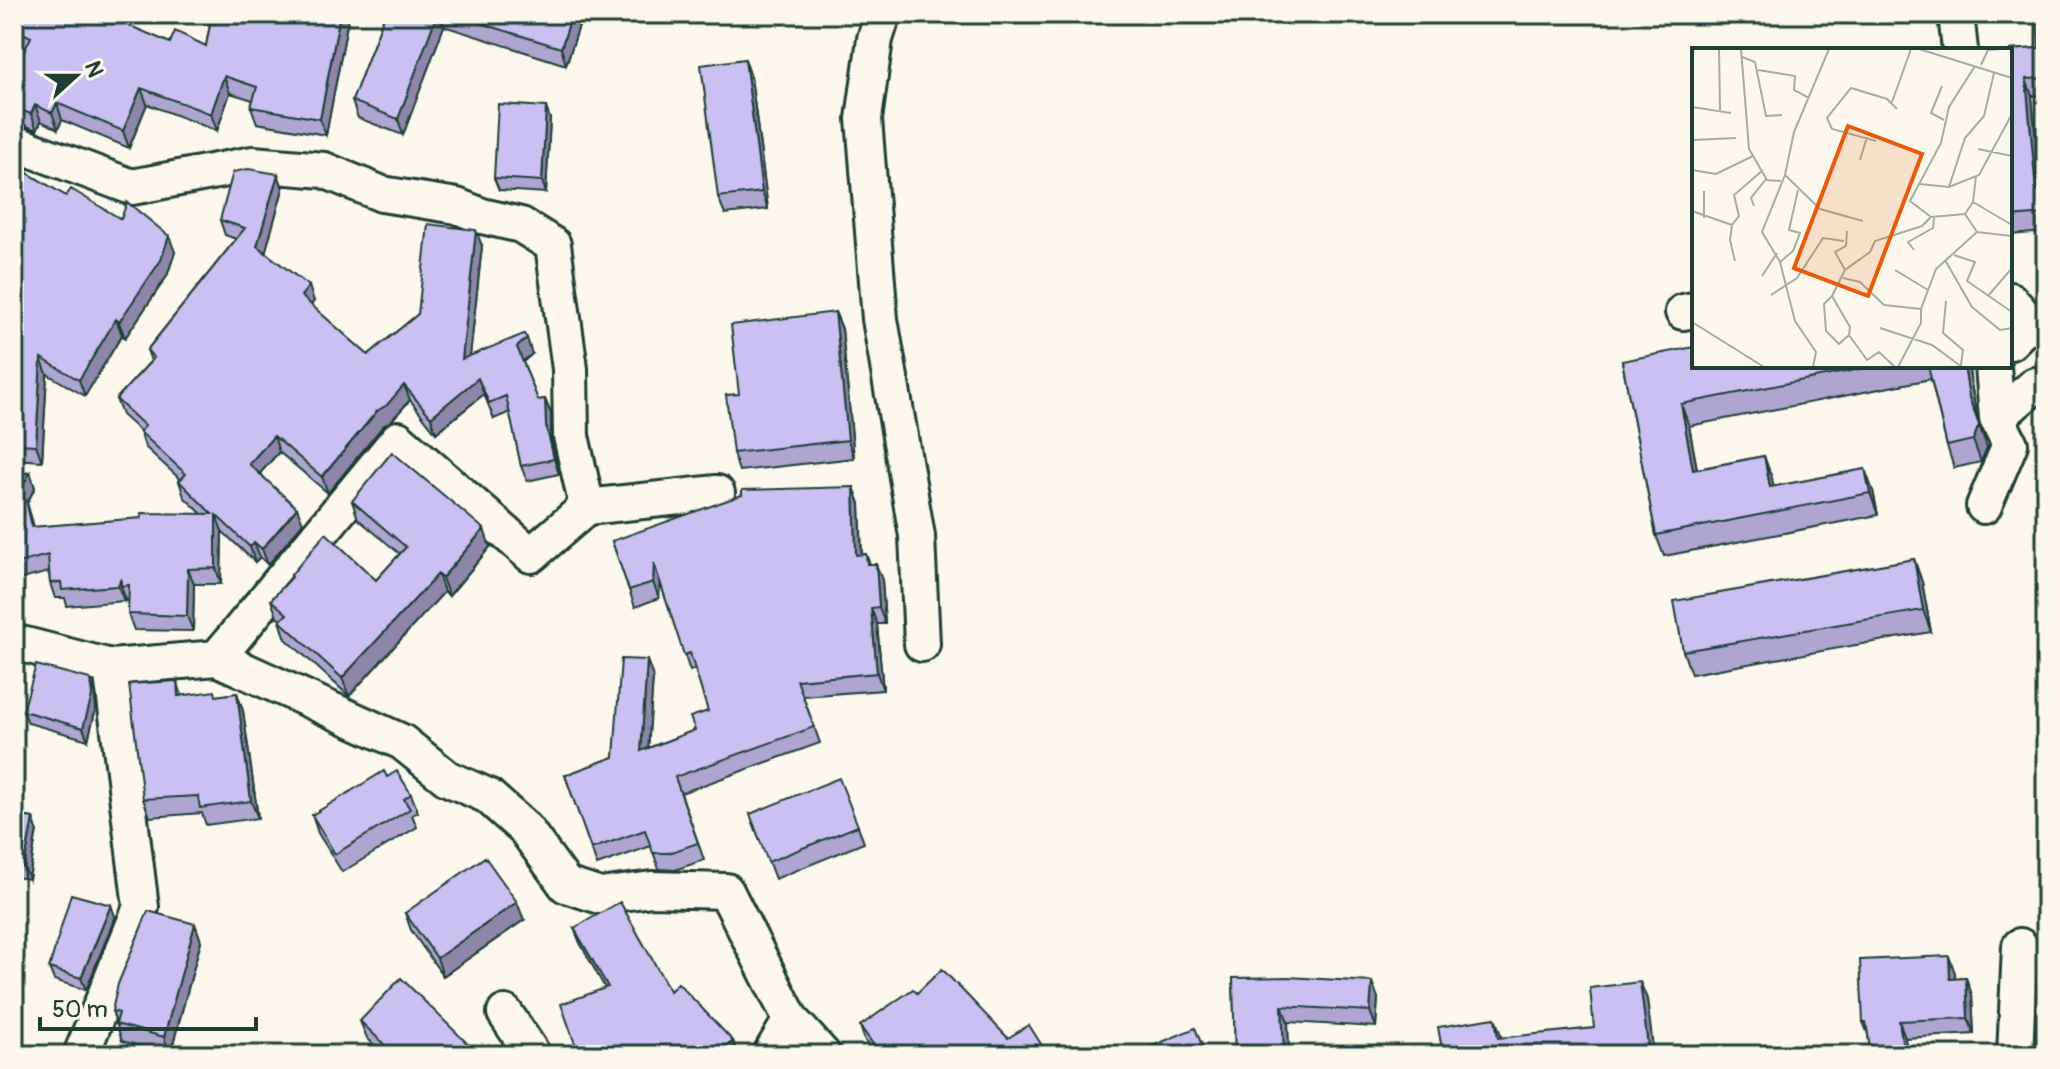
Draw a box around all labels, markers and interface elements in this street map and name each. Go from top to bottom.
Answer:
north arrow [36,36,116,116]
inset map [1692,48,2012,368]
text: N [78,57,110,81]
scale bar [40,981,256,1031]
text: 50 m [52,995,108,1024]

